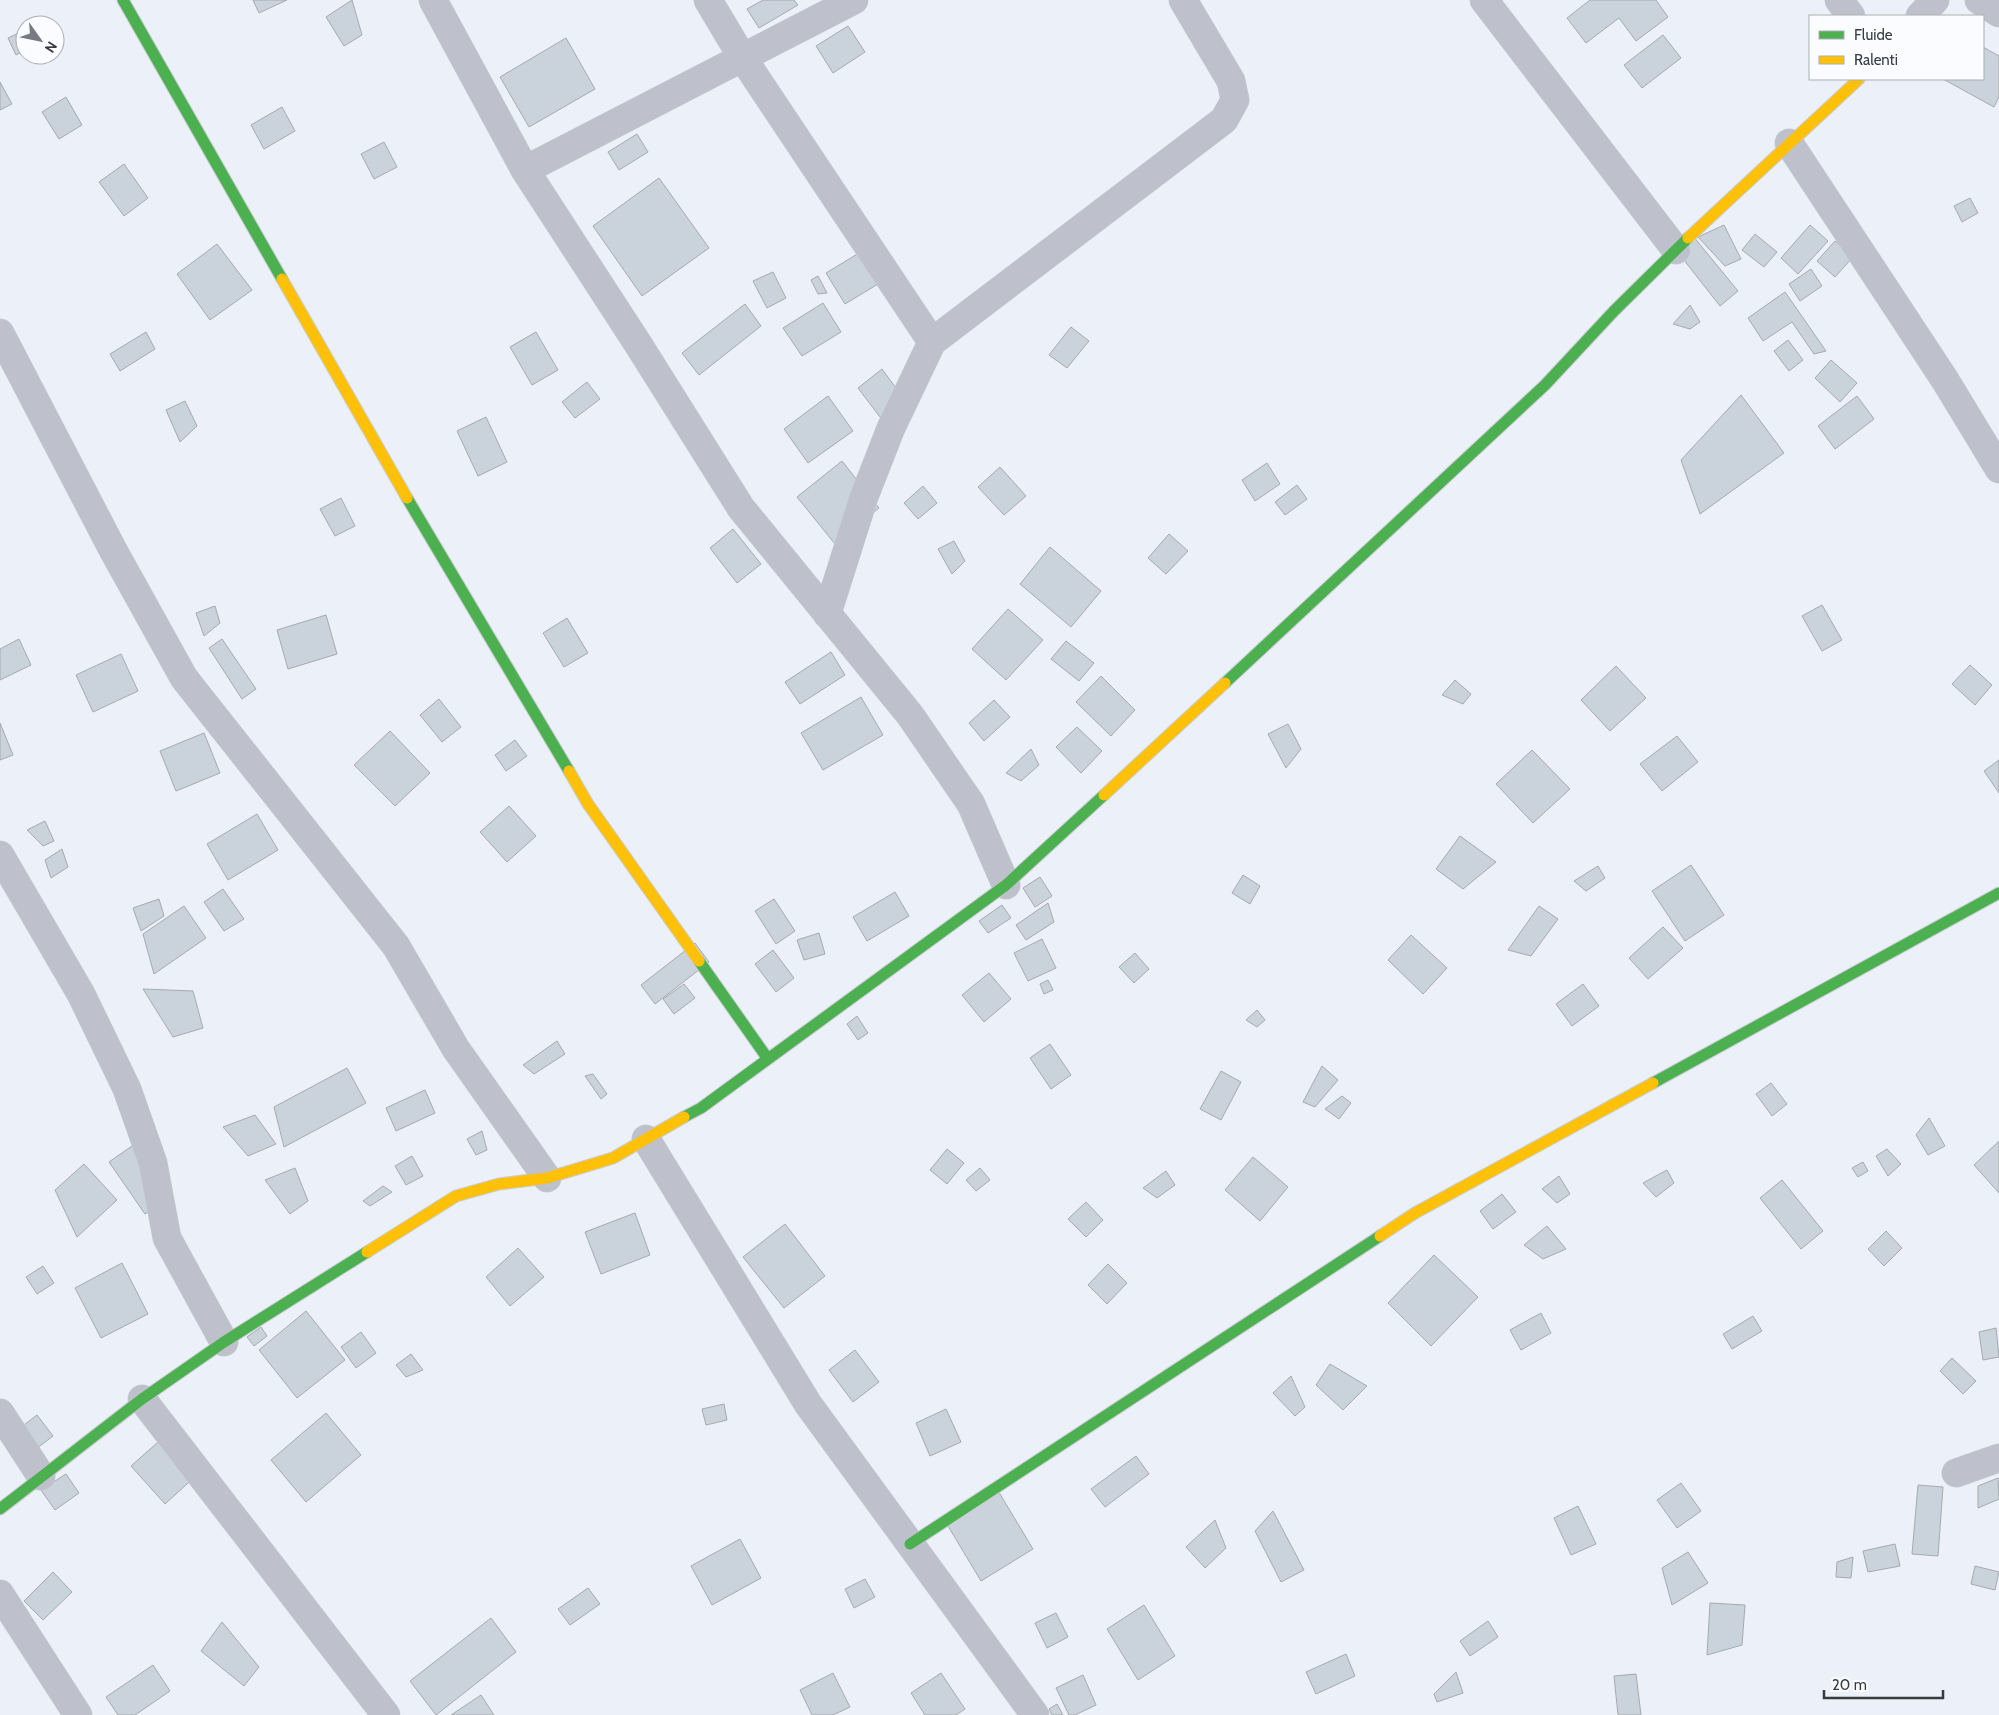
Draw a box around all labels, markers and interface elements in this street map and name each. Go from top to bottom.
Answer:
north arrow [15,15,65,65]
legend [1809,15,1984,80]
text: Fluide [1854,26,1893,44]
text: N [41,38,61,56]
text: Ralenti [1854,51,1898,69]
scale bar [1824,1668,1943,1700]
text: 20 m [1832,1676,1867,1694]

